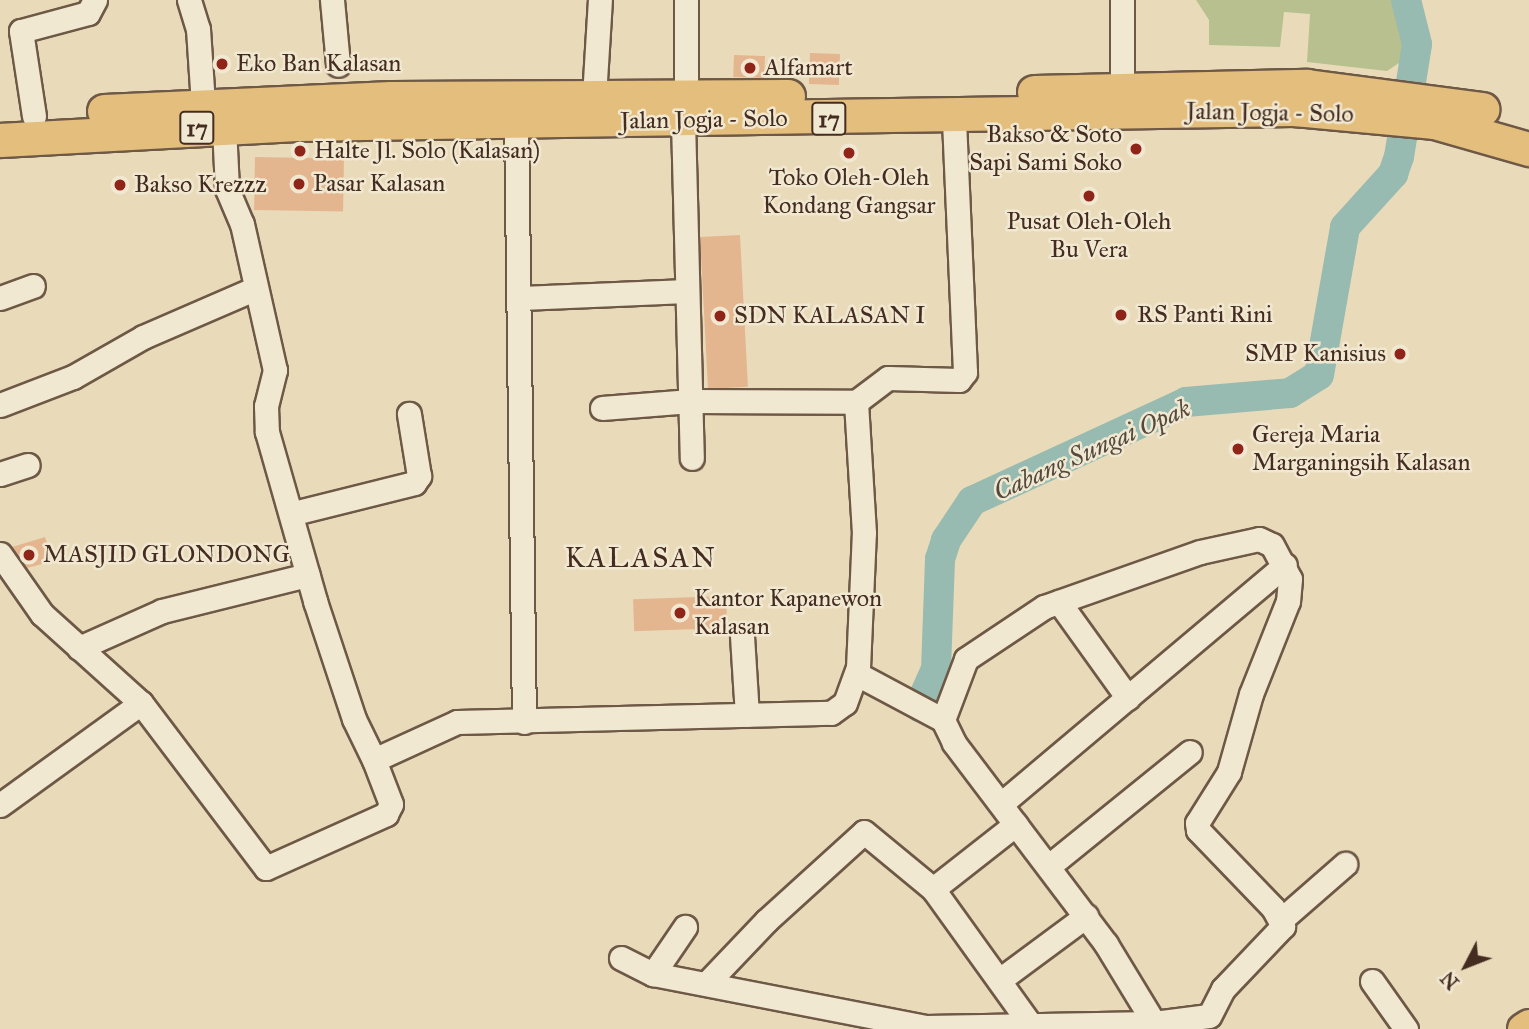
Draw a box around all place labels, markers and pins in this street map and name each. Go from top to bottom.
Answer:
place label: Eko Ban Kalasan [236,50,401,78]
place label: Alfamart [764,54,853,82]
marker: Eko Ban Kalasan [214,56,230,72]
marker: Alfamart [742,60,758,76]
place label: Bakso & Soto Sapi Sami Soko [969,121,1122,177]
place label: Halte Jl. Solo (Kalasan) [314,137,540,165]
marker: Bakso & Soto Sapi Sami Soko [1128,141,1144,157]
marker: Halte Jl. Solo (Kalasan) [292,143,308,159]
marker: Toko Oleh-Oleh Kondang Gangsar [841,145,857,161]
place label: Toko Oleh-Oleh Kondang Gangsar [762,164,936,220]
place label: Pasar Kalasan [313,170,445,198]
place label: Bakso Krezzz [134,171,267,199]
marker: Pasar Kalasan [291,176,307,192]
marker: Bakso Krezzz [112,177,128,193]
marker: Pusat Oleh-Oleh Bu Vera [1081,188,1097,204]
place label: Pusat Oleh-Oleh Bu Vera [1007,208,1171,264]
place label: RS Panti Rini [1137,301,1273,329]
place label: SDN KALASAN I [734,302,925,330]
marker: RS Panti Rini [1111,305,1131,325]
marker: SDN KALASAN I [712,308,728,324]
place label: SMP Kanisius [1245,340,1386,368]
marker: SMP Kanisius [1392,346,1408,362]
place label: Gereja Maria Marganingsih Kalasan [1252,421,1470,477]
marker: Gereja Maria Marganingsih Kalasan [1230,441,1246,457]
place label: MASJID GLONDONG [43,541,290,569]
marker: MASJID GLONDONG [21,547,37,563]
place label: Kantor Kapanewon Kalasan [694,585,882,641]
marker: Kantor Kapanewon Kalasan [672,605,688,621]

